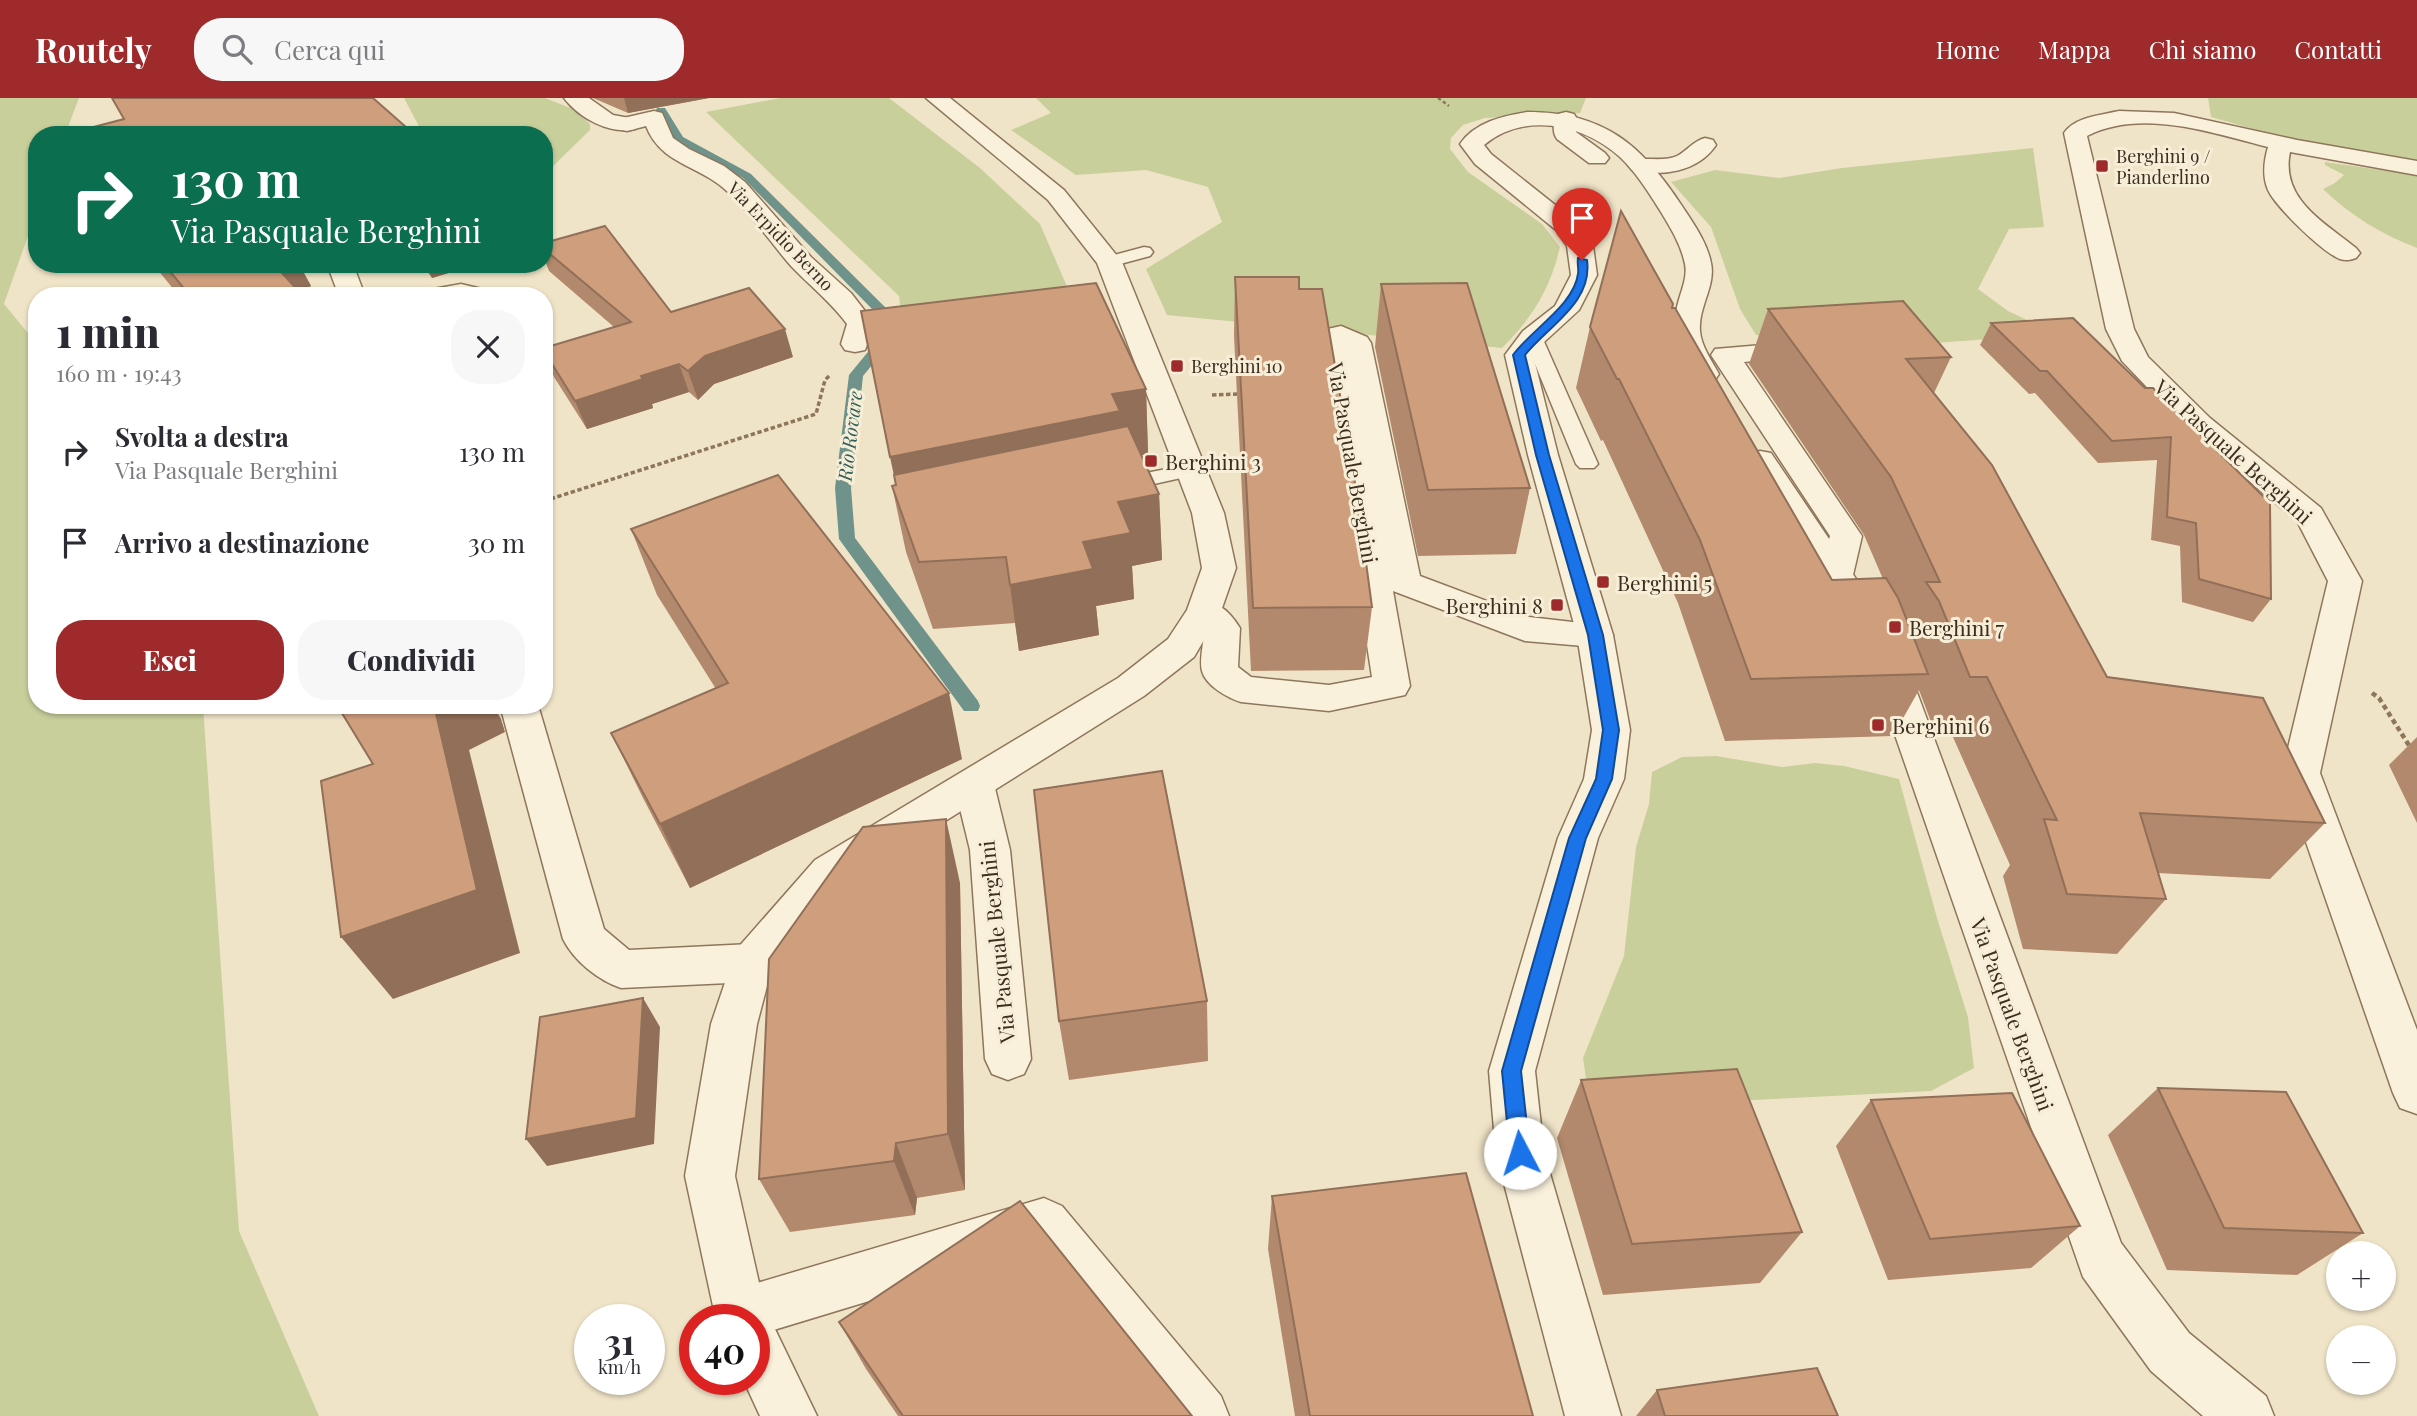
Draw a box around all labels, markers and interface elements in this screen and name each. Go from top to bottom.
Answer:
search box [194,18,684,81]
text: Routely [35,27,152,71]
icon: search [218,30,256,68]
text: Cerca qui [274,32,385,67]
text: Home [1936,33,2000,65]
text: Mappa [2038,33,2111,65]
text: Chi siamo [2149,33,2256,65]
text: Contatti [2294,33,2382,65]
place label: Berghini 9 / Pianderlino [2116,144,2211,189]
text: 130 m [171,145,301,210]
icon: right [56,154,147,245]
marker: Berghini 9 / Pianderlino [2094,158,2110,174]
street label: Via Erpidio Berno [722,175,839,296]
pin [1552,188,1612,260]
icon: arrive [1563,199,1601,237]
text: Via Pasquale Berghini [171,208,481,251]
text: 1 min [56,303,160,359]
button: close [451,310,525,384]
place label: Berghini 10 [1191,354,1283,378]
text: 160 m · 19:43 [56,357,182,388]
marker: Berghini 10 [1169,358,1185,374]
street label: Via Pasquale Berghini [1322,359,1385,566]
street label: Via Pasquale Berghini [2148,372,2319,530]
water label: Rio Rovare [830,390,867,483]
text: Svolta a destra [115,419,289,454]
icon: right [56,433,94,471]
text: 130 m [459,434,525,469]
place label: Berghini 3 [1165,447,1261,475]
marker: Berghini 3 [1143,453,1159,469]
text: Via Pasquale Berghini [115,454,338,485]
icon: arrive [56,524,94,562]
text: Arrivo a destinazione [115,525,369,560]
text: 30 m [468,525,525,560]
place label: Berghini 5 [1617,568,1712,596]
marker: Berghini 5 [1595,574,1611,590]
place label: Berghini 8 [1446,591,1543,619]
marker: Berghini 8 [1549,597,1565,613]
place label: Berghini 7 [1909,613,2005,641]
marker: Berghini 7 [1887,619,1903,635]
button: Esci [56,620,284,700]
button: Condividi [298,620,525,700]
place label: Berghini 6 [1892,711,1990,739]
marker: Berghini 6 [1870,717,1886,733]
street label: Via Pasquale Berghini [971,839,1021,1046]
street label: Via Pasquale Berghini [1965,913,2061,1114]
position arrow [1483,1116,1557,1190]
map controls [2326,1241,2396,1395]
button: + [2326,1241,2396,1311]
speed limit sign: 40 [679,1304,770,1395]
text: 31 [604,1317,635,1364]
button: − [2326,1325,2396,1395]
text: km/h [598,1355,641,1379]

